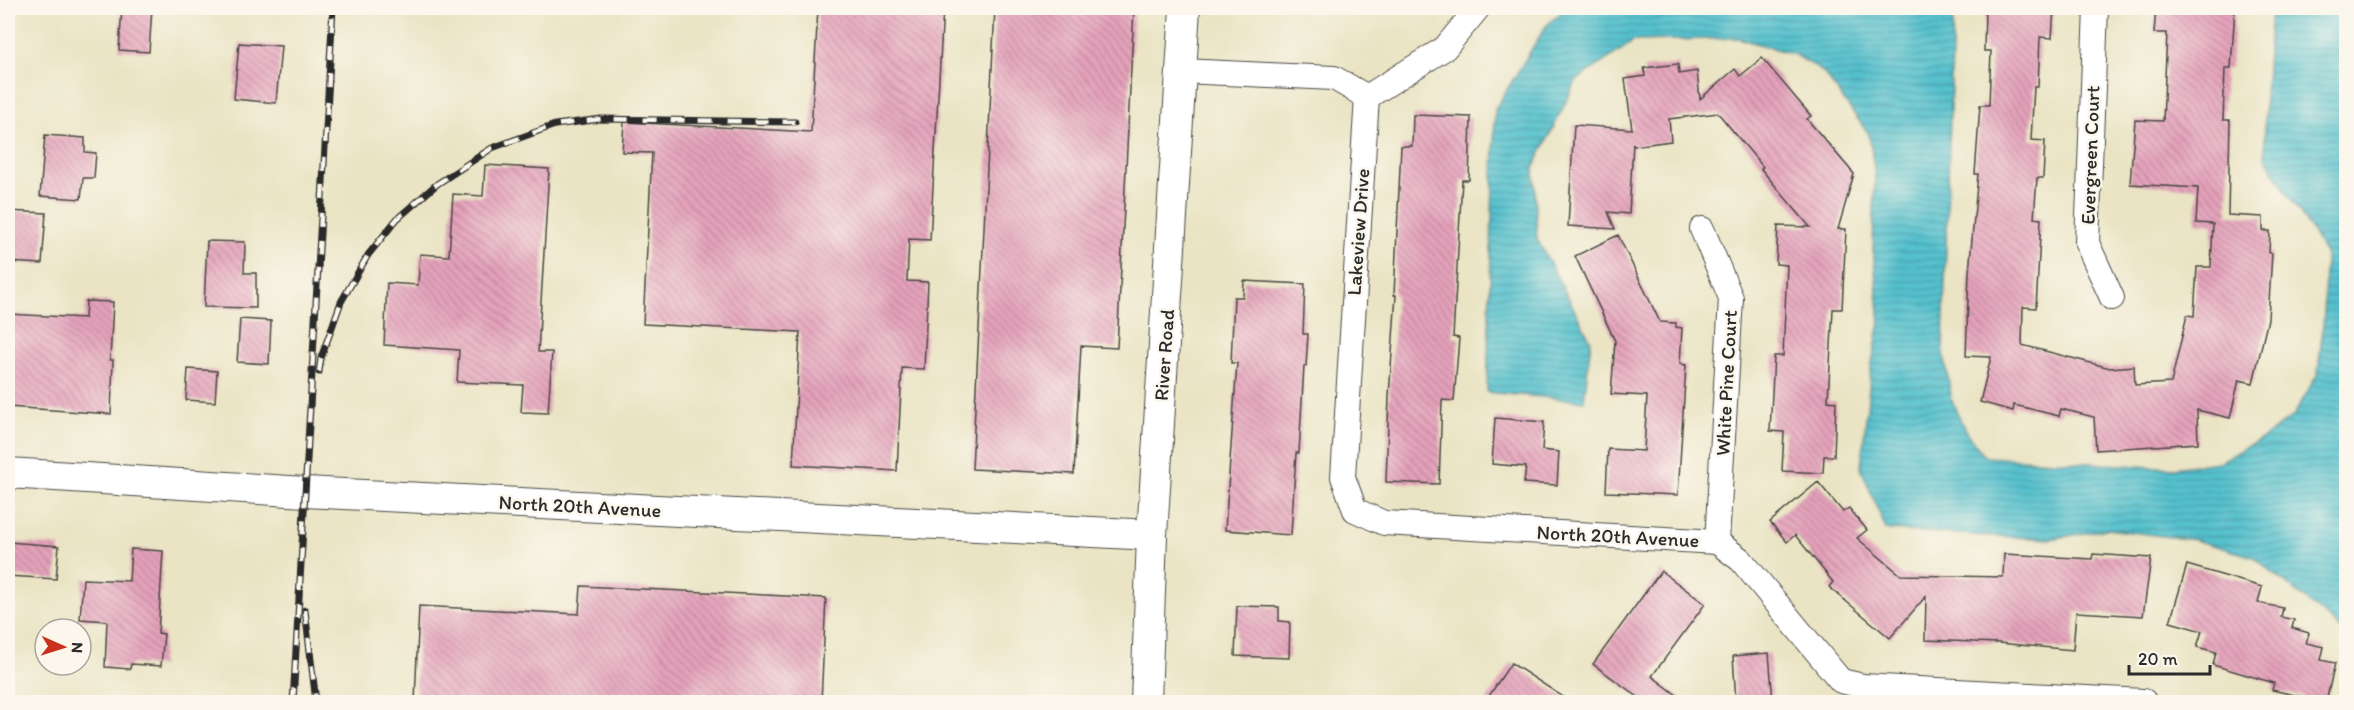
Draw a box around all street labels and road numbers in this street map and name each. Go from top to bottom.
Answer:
street label: Evergreen Court [2076,85,2104,225]
street label: Lakeview Drive [1342,168,1374,296]
street label: River Road [1149,308,1179,402]
street label: White Pine Court [1710,309,1742,456]
street label: North 20th Avenue [498,490,662,522]
street label: North 20th Avenue [1536,520,1700,552]

